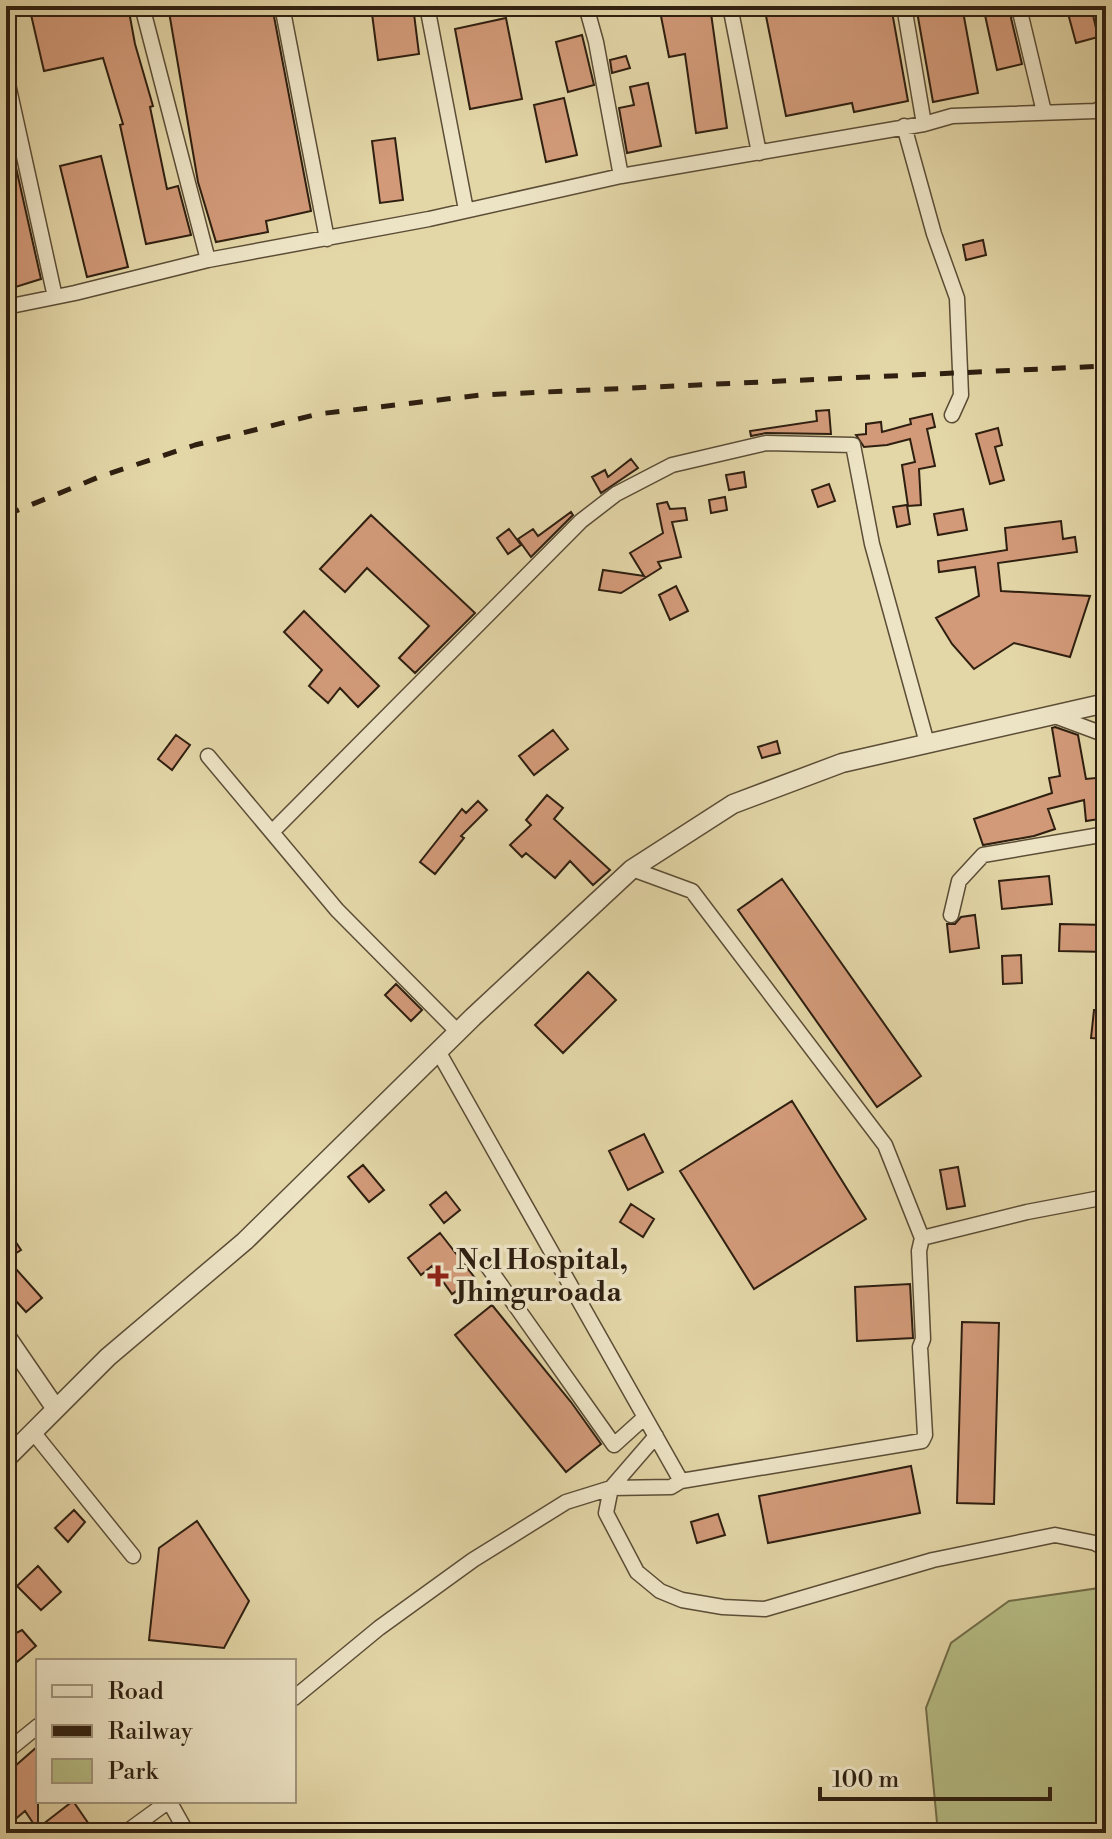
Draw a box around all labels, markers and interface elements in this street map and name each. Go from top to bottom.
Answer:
place label: Ncl Hospital, Jhinguroada [452,1243,628,1310]
marker: Ncl Hospital, Jhinguroada [427,1265,449,1287]
legend [36,1659,296,1803]
text: Road [108,1677,164,1707]
text: Railway [108,1717,193,1747]
scale bar [820,1751,1050,1801]
text: Park [108,1757,159,1787]
text: 100 m [832,1765,899,1795]

